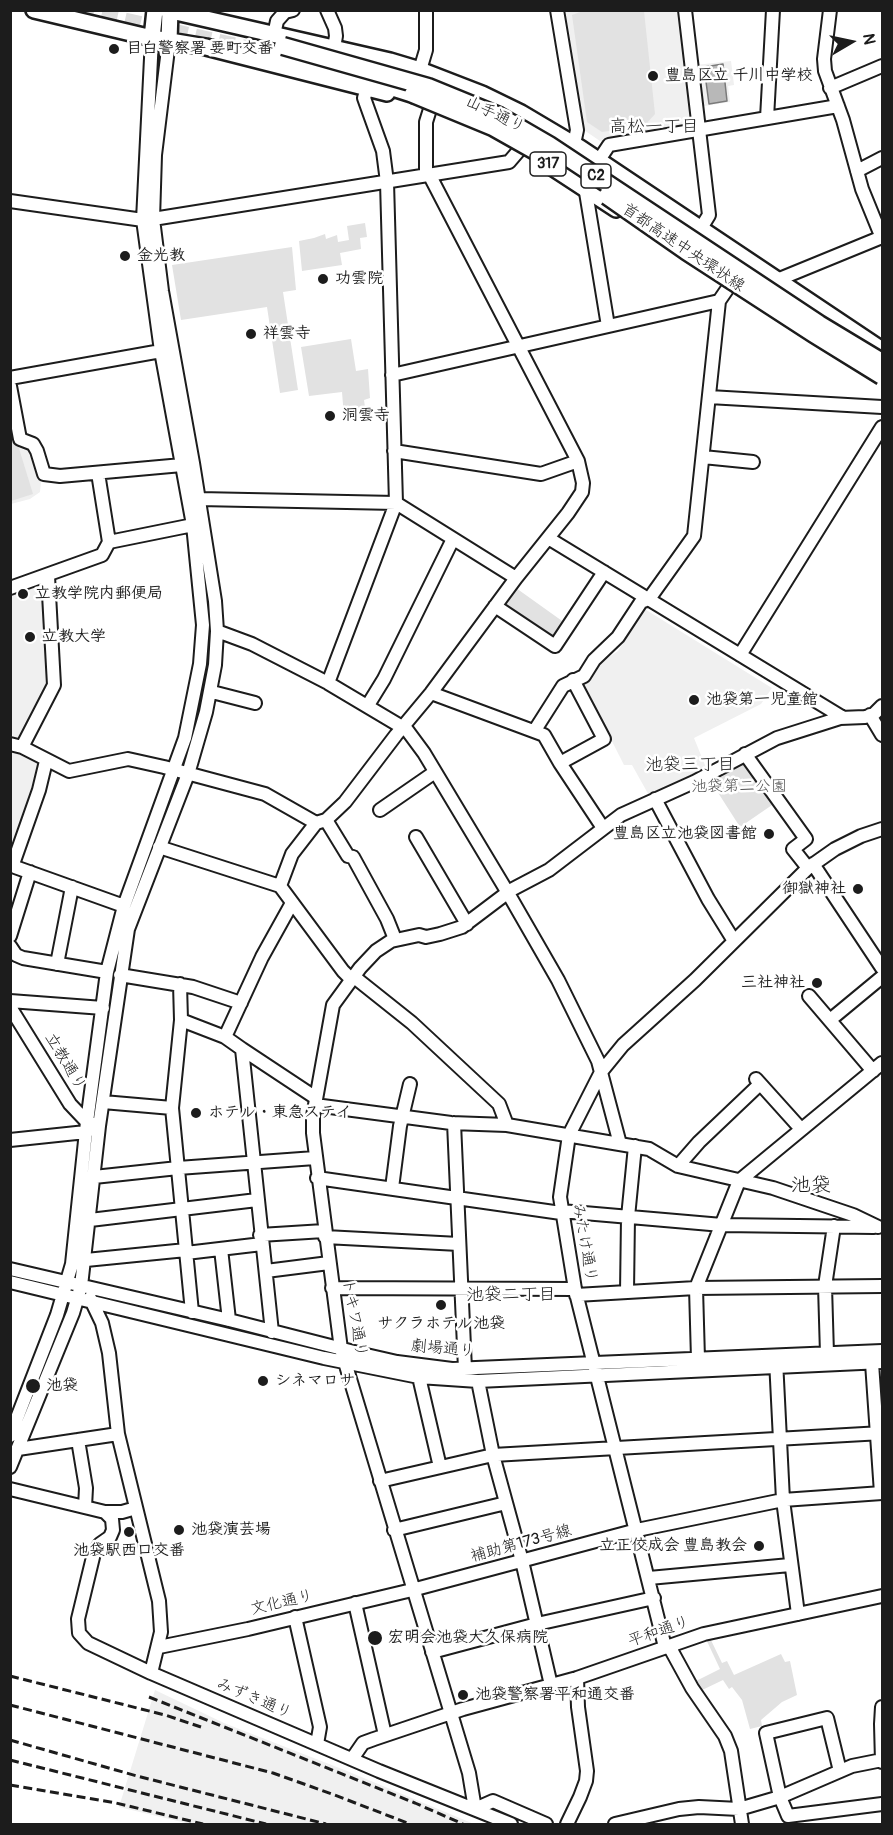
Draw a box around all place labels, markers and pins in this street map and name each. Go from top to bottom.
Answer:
place label: 目白警察署 要町交番 [126,39,273,59]
marker: 目白警察署 要町交番 [107,42,121,56]
place label: 豊島区立 千川中学校 [665,66,812,86]
marker: 豊島区立 千川中学校 [646,69,660,83]
place label: 金光教 [137,246,185,266]
marker: 金光教 [118,249,132,263]
place label: 功雲院 [335,269,383,289]
marker: 功雲院 [316,272,330,286]
place label: 祥雲寺 [263,324,311,344]
marker: 祥雲寺 [244,327,258,341]
place label: 洞雲寺 [342,406,390,426]
marker: 洞雲寺 [323,409,337,423]
place label: 立教学院内郵便局 [35,584,163,604]
marker: 立教学院内郵便局 [16,587,30,601]
place label: 立教大学 [42,627,106,647]
marker: 立教大学 [23,630,37,644]
place label: 池袋第一児童館 [706,690,818,710]
marker: 池袋第一児童館 [687,693,701,707]
place label: 豊島区立池袋図書館 [613,824,757,844]
marker: 豊島区立池袋図書館 [762,827,776,841]
place label: 御獄神社 [782,879,846,899]
marker: 御獄神社 [851,882,865,896]
place label: 三社神社 [741,973,805,993]
marker: 三社神社 [810,976,824,990]
place label: ホテル・東急ステイ [208,1103,352,1123]
marker: ホテル・東急ステイ [189,1106,203,1120]
marker: サクラホテル池袋 [434,1298,448,1312]
place label: サクラホテル池袋 [377,1314,505,1334]
place label: シネマロサ [275,1371,355,1391]
marker: シネマロサ [256,1374,270,1388]
place label: 池袋 [46,1376,78,1396]
marker: 池袋 [24,1377,42,1395]
place label: 池袋演芸場 [191,1520,271,1540]
marker: 池袋演芸場 [172,1523,186,1537]
marker: 池袋駅西口交番 [122,1525,136,1539]
place label: 立正佼成会 豊島教会 [600,1536,747,1556]
marker: 立正佼成会 豊島教会 [752,1539,766,1553]
place label: 池袋駅西口交番 [73,1541,185,1561]
place label: 宏明会池袋大久保病院 [388,1628,548,1648]
marker: 宏明会池袋大久保病院 [366,1629,384,1647]
place label: 池袋警察署平和通交番 [475,1685,635,1705]
marker: 池袋警察署平和通交番 [456,1688,470,1702]

